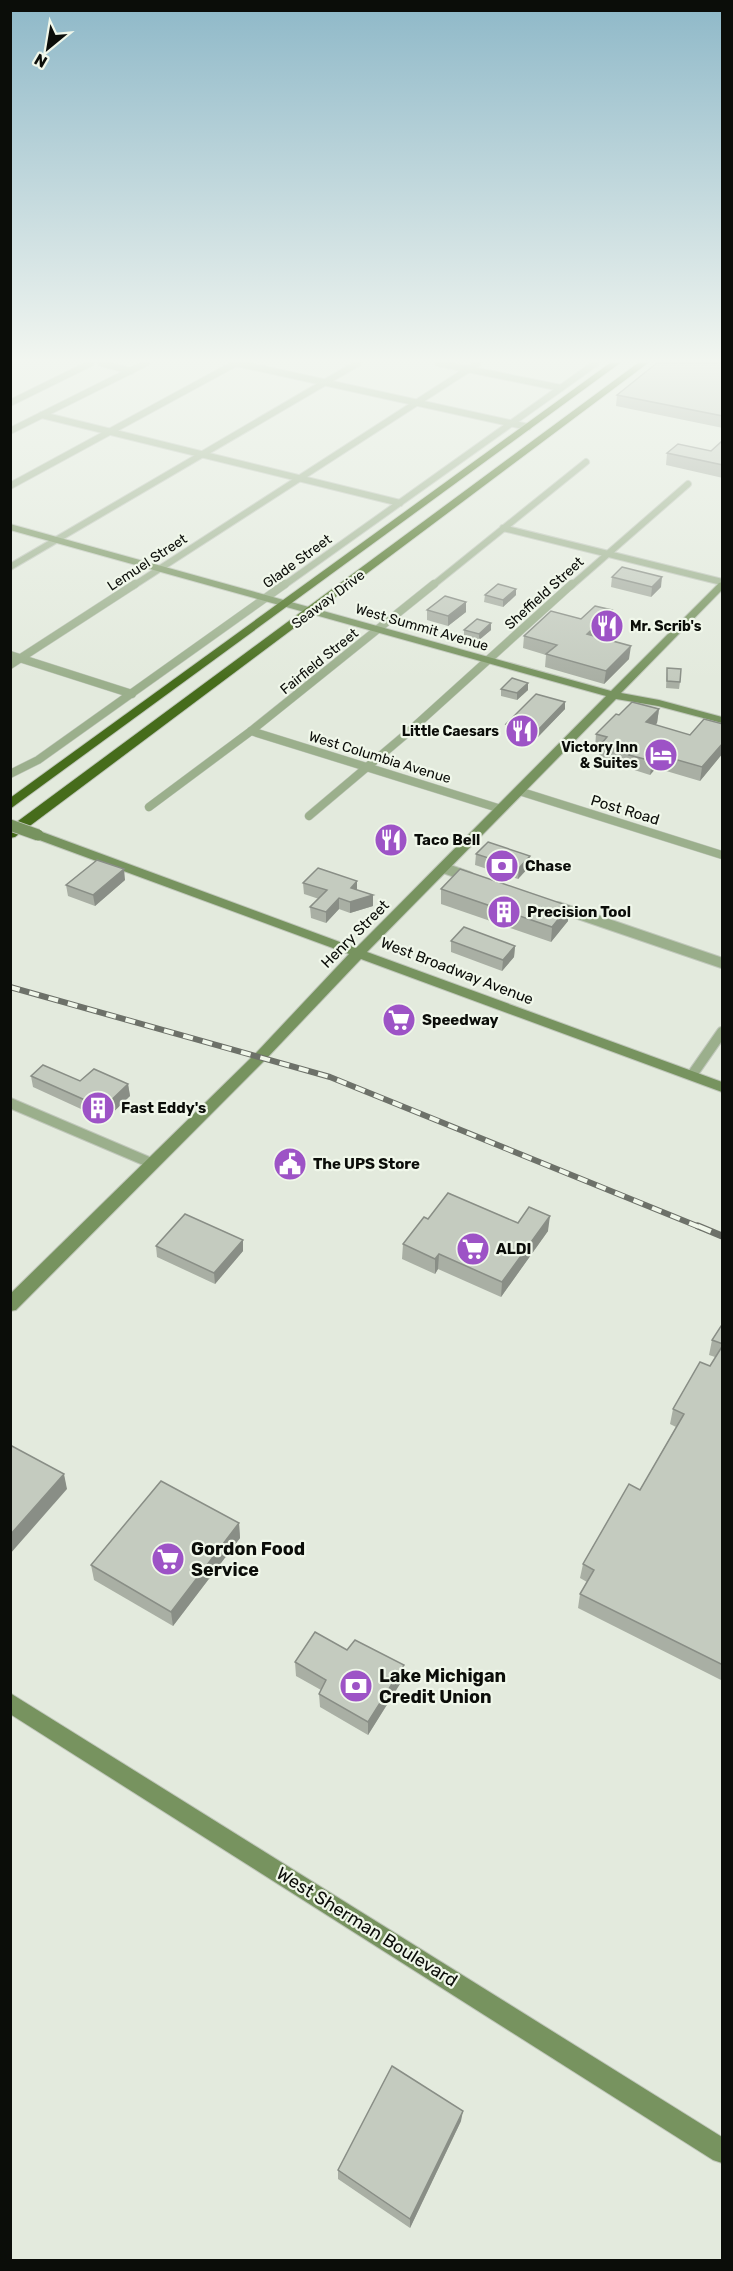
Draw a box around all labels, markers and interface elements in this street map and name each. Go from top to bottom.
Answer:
north arrow [18,18,78,78]
text: N [31,49,50,72]
street label: Lemuel Street [104,530,191,594]
street label: Glade Street [260,530,335,592]
street label: Sheffield Street [501,553,588,633]
street label: Seaway Drive [288,566,368,632]
street label: West Summit Avenue [353,600,491,655]
restaurant icon: Mr. Scrib's [589,608,625,644]
place label: Mr. Scrib's [630,618,702,635]
street label: Fairfield Street [277,624,362,698]
restaurant icon: Little Caesars [504,713,540,749]
place label: Little Caesars [402,723,499,740]
street label: West Columbia Avenue [307,728,453,787]
hotel icon: Victory Inn & Suites [643,737,679,773]
place label: Victory Inn & Suites [561,739,638,772]
street label: Post Road [588,791,662,829]
restaurant icon: Taco Bell [373,822,409,858]
place label: Taco Bell [414,831,480,849]
bank icon: Chase [484,848,520,884]
place label: Chase [525,857,571,875]
building icon: Precision Tool [486,894,522,930]
street label: Henry Street [317,896,393,972]
place label: Precision Tool [527,903,631,921]
street label: West Broadway Avenue [378,934,536,1008]
supermarket icon: Speedway [381,1002,417,1038]
place label: Speedway [422,1011,499,1029]
building icon: Fast Eddy's [80,1090,116,1126]
place label: Fast Eddy's [121,1099,206,1117]
public building icon: The UPS Store [272,1146,308,1182]
place label: The UPS Store [313,1155,420,1173]
supermarket icon: ALDI [455,1231,491,1267]
place label: ALDI [496,1240,531,1258]
place label: Gordon Food Service [191,1538,305,1581]
supermarket icon: Gordon Food Service [150,1541,186,1577]
place label: Lake Michigan Credit Union [379,1665,506,1708]
bank icon: Lake Michigan Credit Union [338,1668,374,1704]
street label: West Sherman Boulevard [272,1862,462,1992]

